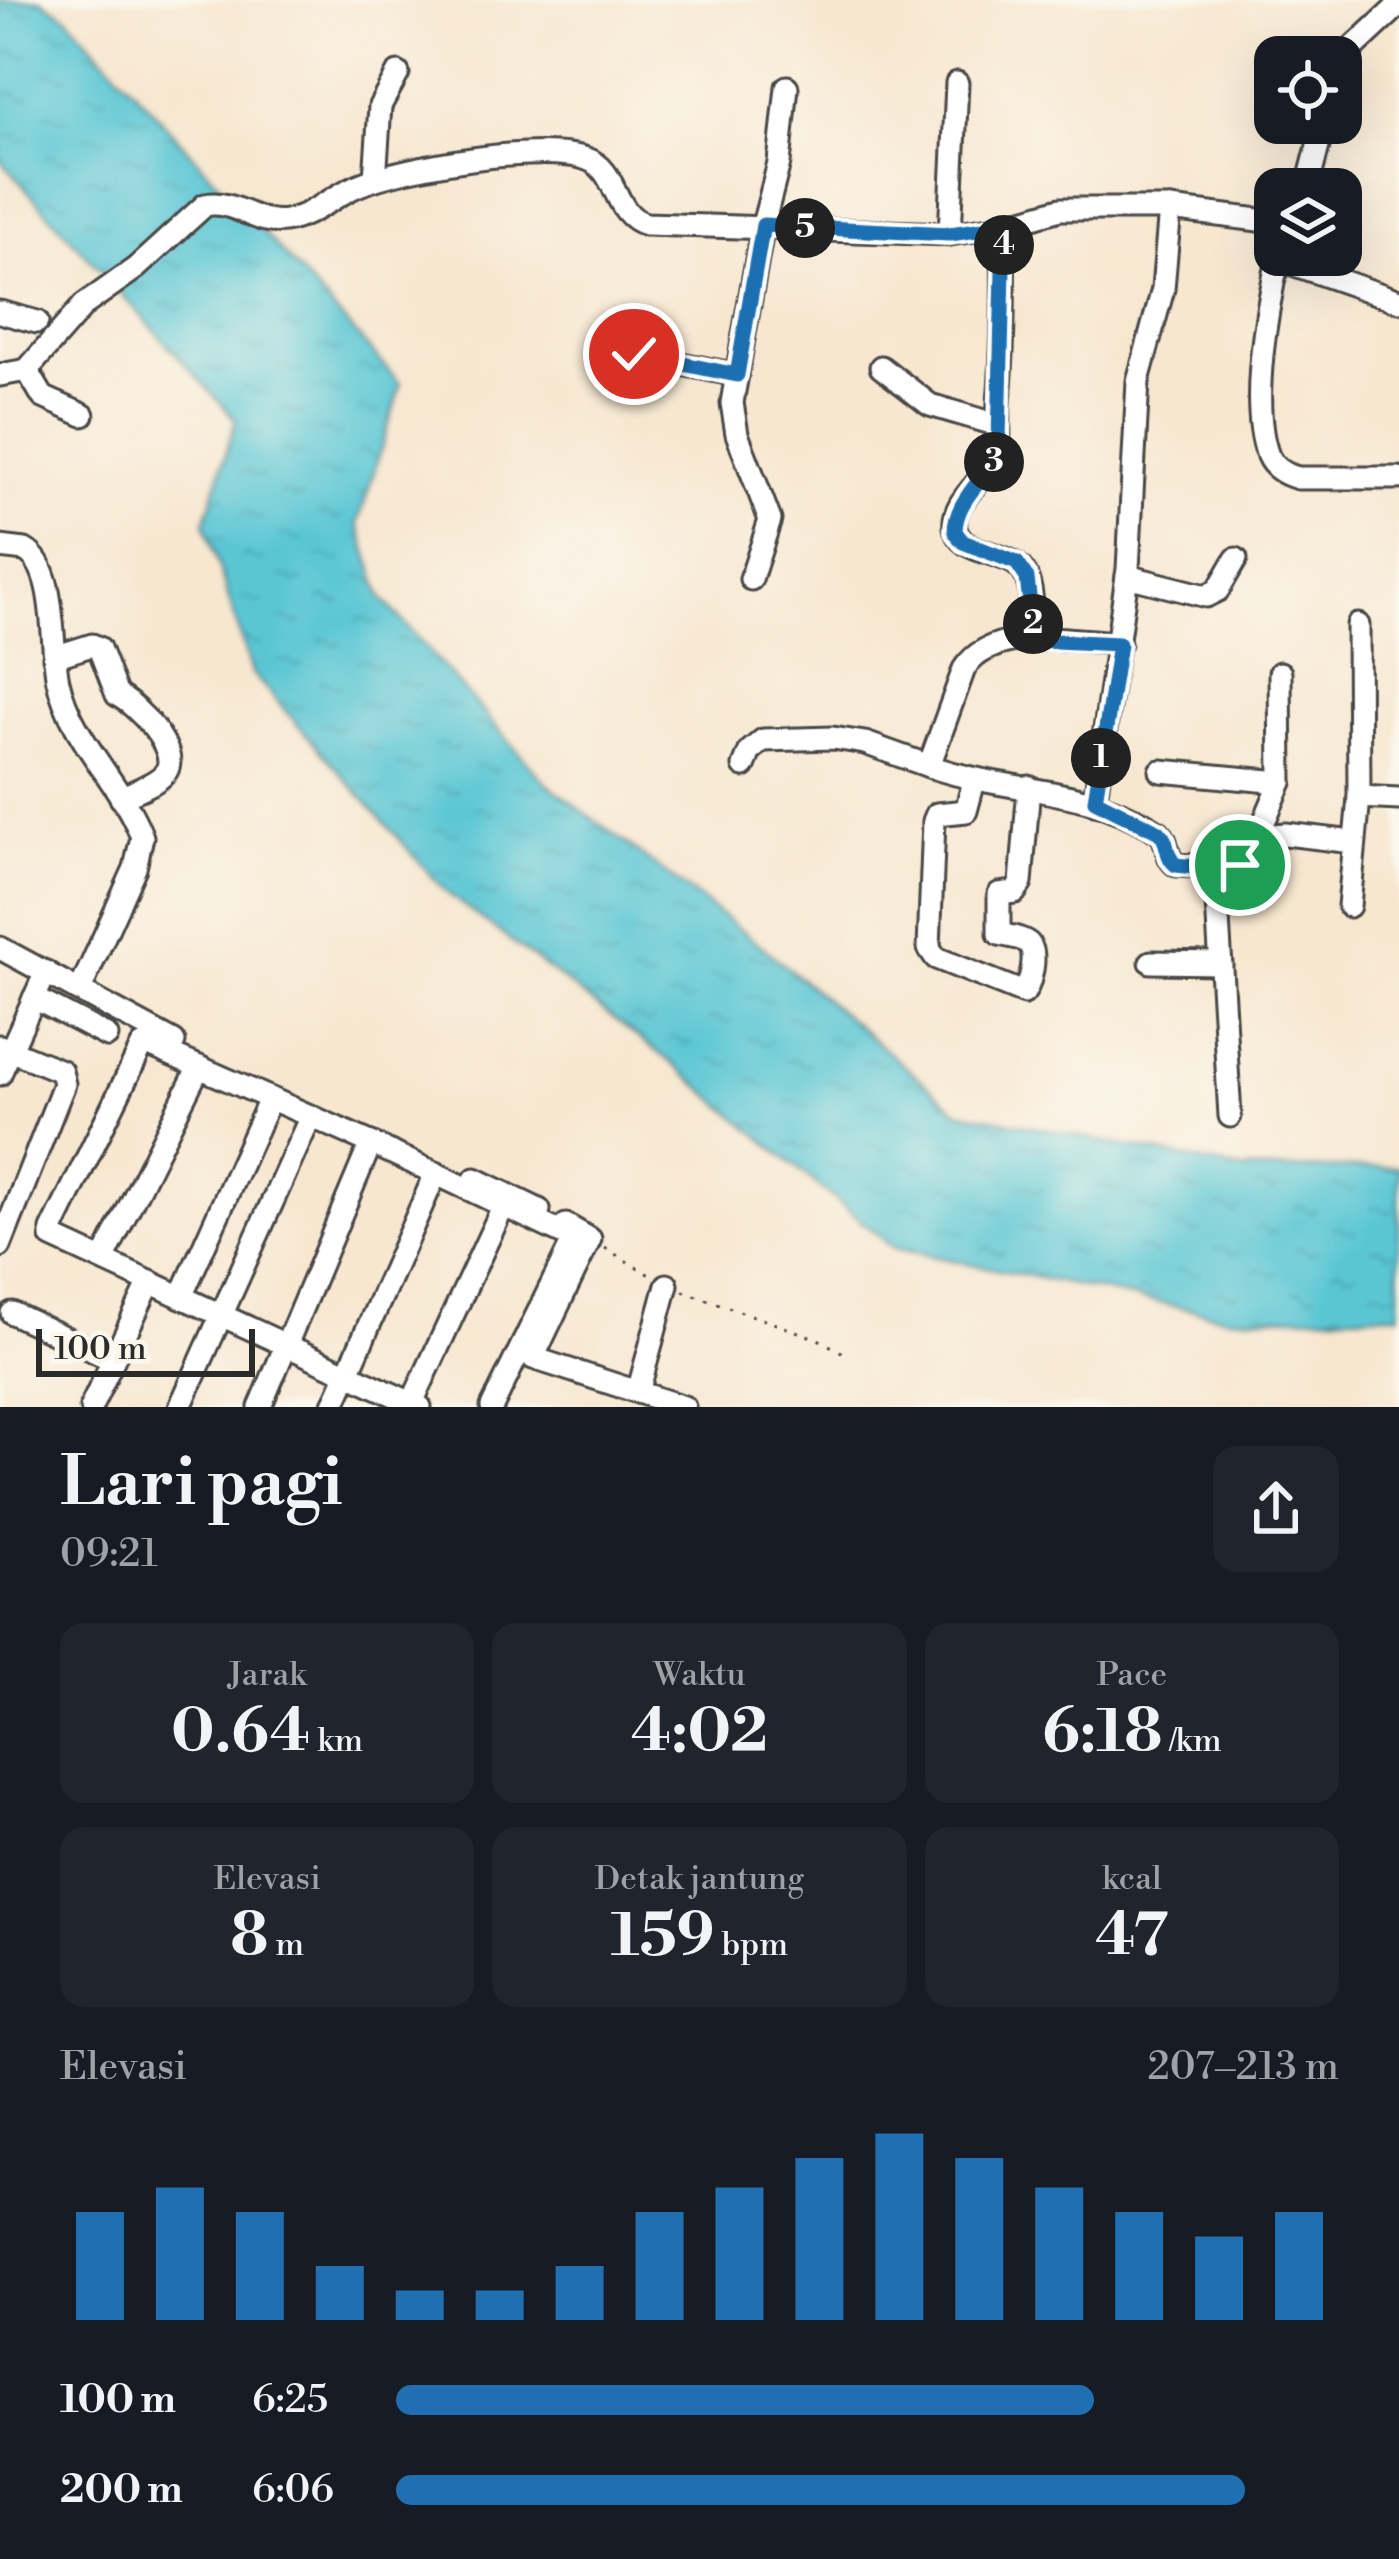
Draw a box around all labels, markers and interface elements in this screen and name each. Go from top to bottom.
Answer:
map controls [1254,36,1362,276]
button: locate [1254,36,1362,144]
button: layers [1254,168,1362,276]
pin: 5 [775,198,835,258]
text: 5 [795,207,815,248]
pin: 4 [974,215,1034,275]
text: 4 [993,224,1015,265]
pin [583,303,685,405]
icon: check [601,321,667,387]
pin: 3 [964,432,1024,492]
text: 3 [984,441,1004,482]
pin: 2 [1003,594,1063,654]
text: 2 [1023,603,1043,644]
pin: 1 [1071,728,1131,788]
text: 1 [1093,737,1109,778]
pin [1189,814,1291,916]
icon: arrive [1207,832,1273,898]
scale bar [36,1323,255,1376]
text: 100 m [54,1329,147,1370]
text: Lari pagi [60,1443,343,1526]
button: share [1213,1446,1339,1572]
text: 09:21 [60,1530,158,1579]
text: Jarak [228,1655,307,1696]
text: Waktu [653,1655,746,1696]
text: Pace [1096,1655,1167,1696]
text: 0.64 [171,1696,310,1771]
text: 4:02 [631,1696,768,1771]
text: 6:18 [1042,1696,1162,1771]
text: km [310,1721,363,1762]
text: /km [1162,1721,1222,1762]
text: Elevasi [213,1859,321,1900]
text: Detak jantung [595,1859,804,1900]
text: kcal [1102,1859,1162,1900]
text: 8 [230,1900,268,1975]
text: 159 [611,1900,715,1975]
text: 47 [1095,1900,1168,1975]
text: m [268,1925,304,1966]
text: bpm [715,1925,788,1966]
text: Elevasi [60,2043,187,2092]
text: 207–213 m [1148,2043,1339,2092]
text: 100 m [60,2376,176,2425]
text: 6:25 [252,2376,328,2425]
text: 200 m [60,2466,183,2515]
text: 6:06 [252,2466,334,2515]

